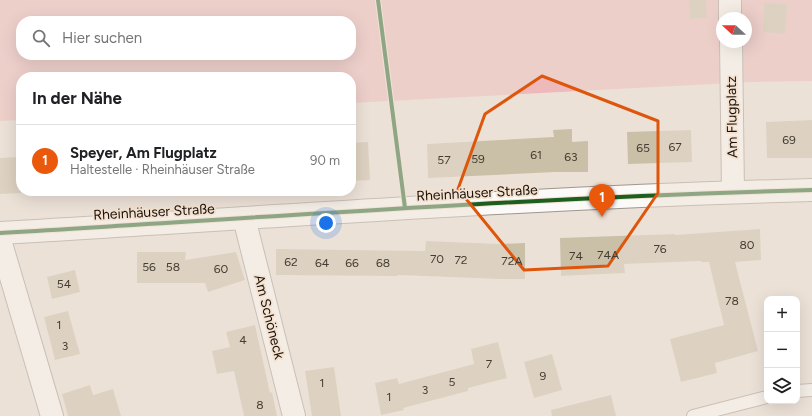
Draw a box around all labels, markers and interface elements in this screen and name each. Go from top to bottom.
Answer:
north arrow [716,12,752,48]
search box [16,16,356,60]
icon: search [30,27,52,49]
text: Hier suchen [62,29,142,47]
street label: Am Flugplatz [723,76,741,158]
text: In der Nähe [32,88,122,108]
house number: 69 [782,133,796,147]
house number: 67 [668,140,682,154]
house number: 65 [636,141,650,155]
text: Speyer, Am Flugplatz [70,144,217,162]
house number: 61 [530,148,542,162]
house number: 63 [564,150,578,164]
house number: 59 [471,152,485,166]
text: 1 [42,153,48,168]
text: 90 m [310,153,340,168]
house number: 57 [437,153,451,167]
text: Haltestelle · Rheinhäuser Straße [70,162,255,177]
street label: Rheinhäuser Straße [416,181,539,205]
pin: 1 [589,184,615,217]
street label: Rheinhäuser Straße [93,200,216,224]
your location [316,213,336,233]
house number: 80 [739,238,755,252]
house number: 76 [653,242,667,256]
house number: 74A [597,248,619,262]
house number: 74 [569,249,583,263]
house number: 70 [430,252,444,266]
house number: 72 [454,253,468,267]
house number: 72A [501,254,523,268]
house number: 62 [284,255,298,269]
house number: 64 [315,256,330,270]
house number: 66 [345,256,359,270]
house number: 68 [376,256,390,270]
house number: 56 [142,260,156,274]
house number: 58 [166,260,180,274]
house number: 60 [214,262,229,276]
street label: Am Schöneck [250,273,288,361]
house number: 54 [57,277,72,291]
house number: 78 [725,294,739,308]
map controls [764,296,800,404]
button: + [764,296,800,332]
house number: 1 [57,318,61,332]
button: − [764,332,800,368]
house number: 4 [239,333,247,347]
house number: 3 [62,339,68,353]
house number: 7 [486,357,493,371]
button: layers [764,368,800,404]
house number: 9 [540,369,547,383]
house number: 5 [449,375,456,389]
house number: 1 [320,376,324,390]
house number: 3 [422,383,428,397]
house number: 1 [387,390,391,404]
house number: 8 [256,398,264,412]

